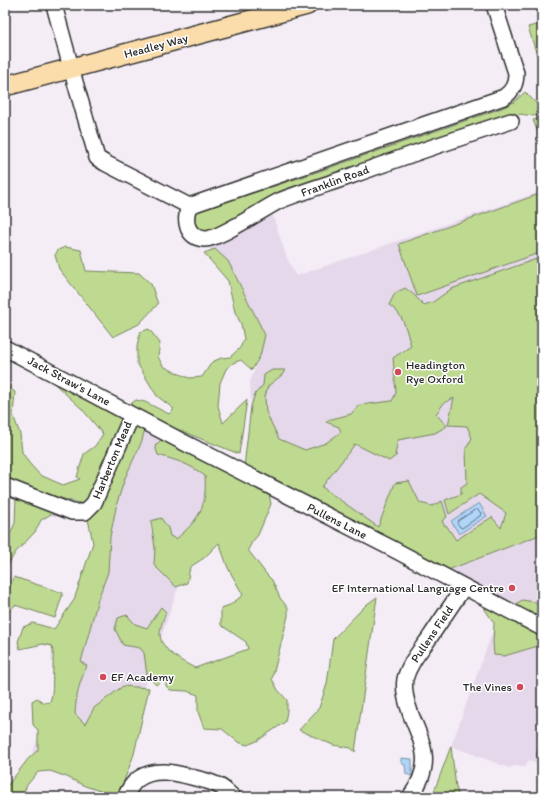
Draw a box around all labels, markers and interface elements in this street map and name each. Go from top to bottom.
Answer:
street label: Headley Way [122,31,190,61]
street label: Franklin Road [299,162,371,200]
street label: Jack Straw's Lane [25,353,113,409]
place label: Headington Rye Oxford [406,358,466,386]
marker: Headington Rye Oxford [393,367,403,377]
street label: Harberton Mead [89,418,135,501]
street label: Pullens Lane [305,500,369,542]
place label: EF International Language Centre [332,581,504,595]
marker: EF International Language Centre [507,583,517,593]
street label: Pullens Field [408,602,456,665]
place label: EF Academy [111,670,174,684]
marker: EF Academy [98,672,108,682]
place label: The Vines [463,680,512,694]
marker: The Vines [515,682,525,692]

